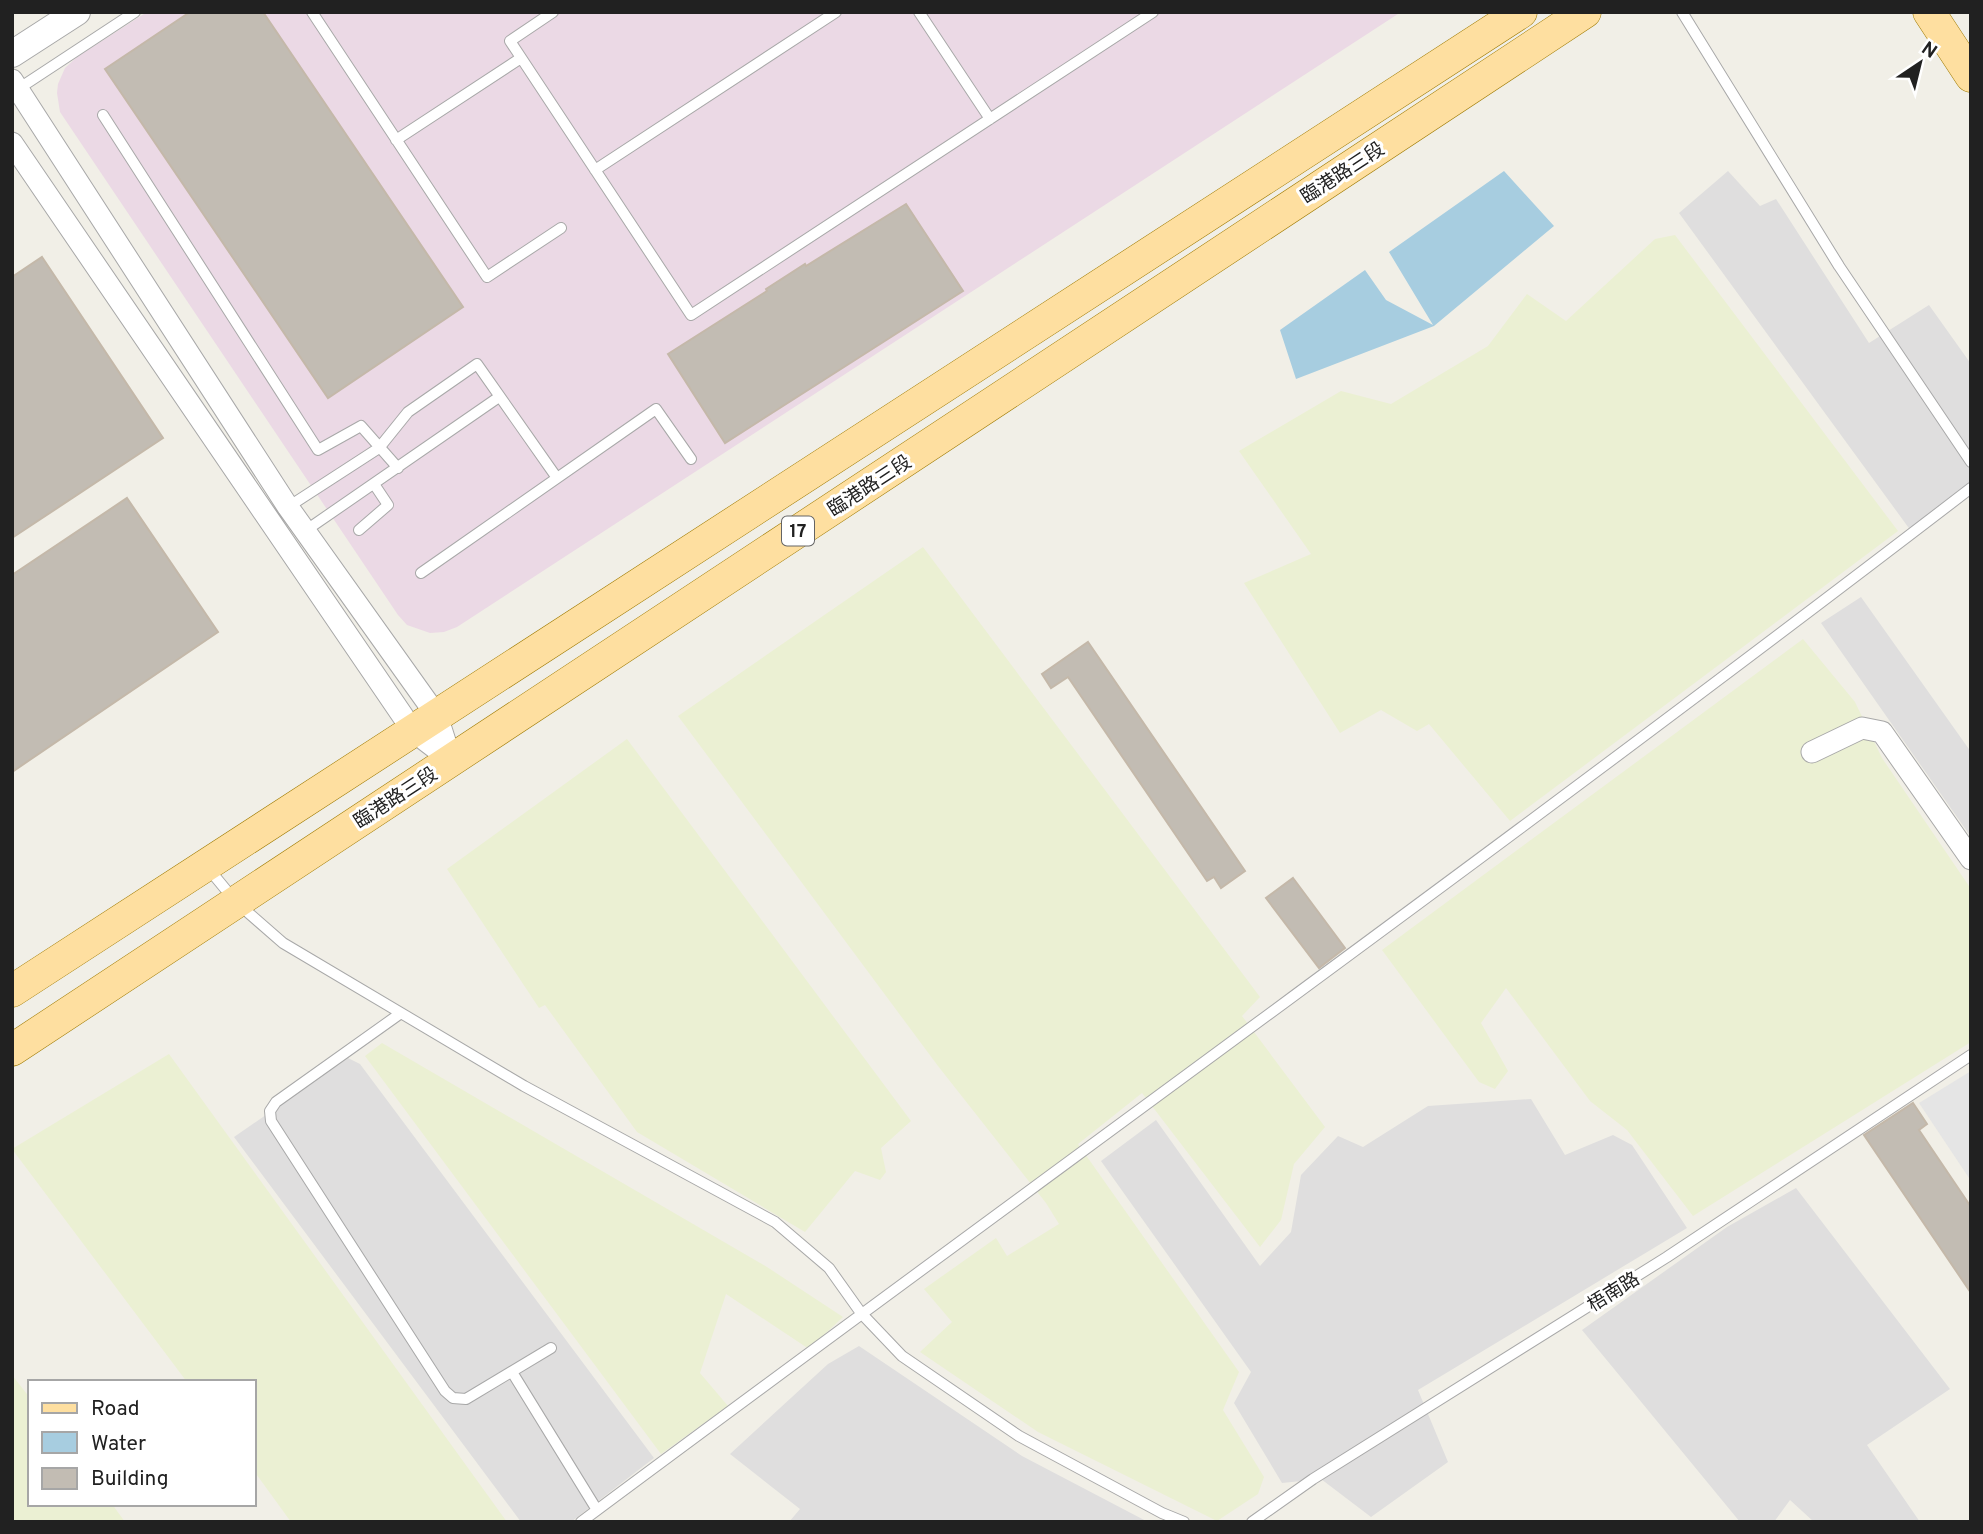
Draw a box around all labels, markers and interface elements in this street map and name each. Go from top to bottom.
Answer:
north arrow [1885,28,1955,98]
text: N [1916,37,1941,64]
street label: 臨港路三段 [1297,138,1389,210]
street label: 臨港路三段 [824,451,916,523]
road number: 17 [782,516,814,546]
street label: 臨港路三段 [350,763,442,835]
street label: 梧南路 [1584,1267,1645,1318]
legend [28,1380,256,1506]
text: Road [91,1396,140,1423]
text: Water [91,1431,146,1458]
text: Building [91,1466,169,1493]

